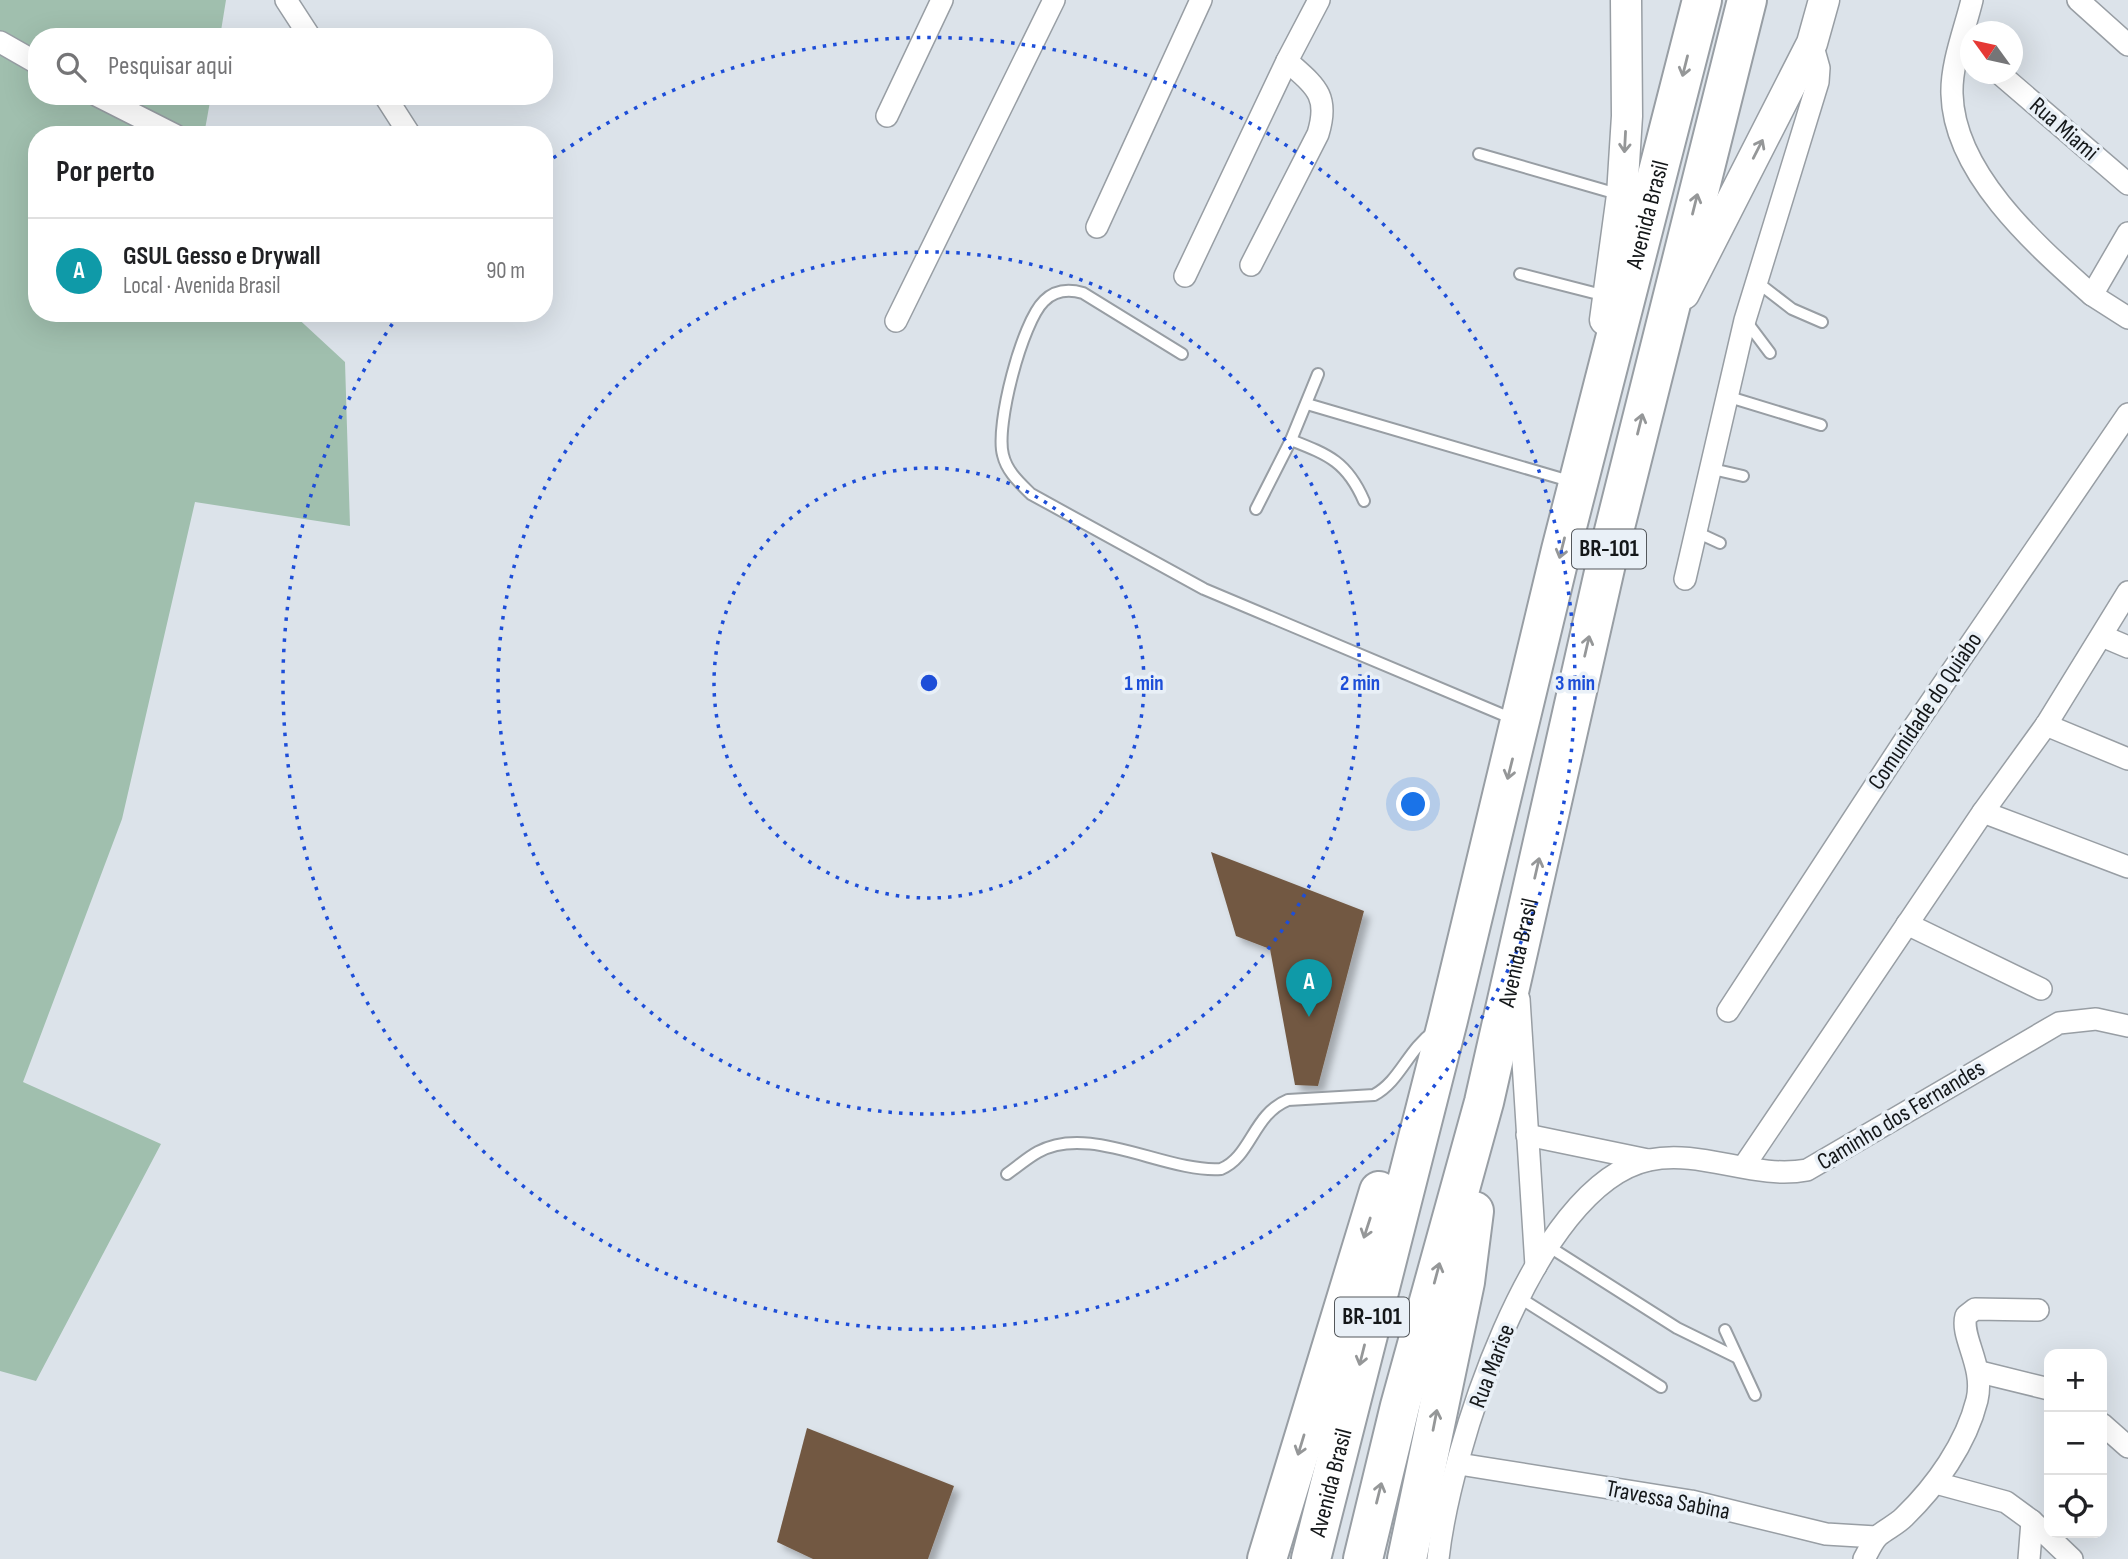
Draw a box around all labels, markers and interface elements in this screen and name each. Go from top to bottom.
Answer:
north arrow [1960,21,2023,84]
search box [28,28,553,105]
icon: search [52,48,90,86]
text: Pesquisar aqui [108,51,233,82]
one-way arrow [1678,54,1691,77]
street label: Rua Miami [2024,91,2104,167]
one-way arrow [1619,130,1632,153]
one-way arrow [1751,139,1765,160]
text: Por perto [56,154,155,190]
street label: Avenida Brasil [1619,157,1675,273]
one-way arrow [1689,193,1702,216]
text: GSUL Gesso e Drywall [123,241,320,272]
text: A [74,257,84,285]
text: 90 m [486,257,525,285]
text: Local · Avenida Brasil [123,272,281,300]
one-way arrow [1634,413,1647,436]
road number: BR-101 [1572,530,1646,568]
one-way arrow [1555,536,1568,559]
street label: Comunidade do Quiabo [1862,627,1988,795]
one-way arrow [1581,635,1595,658]
centre of rings [917,671,941,695]
text: 1 min [1124,671,1164,696]
text: 2 min [1340,671,1380,696]
text: 3 min [1555,671,1595,696]
one-way arrow [1503,757,1516,780]
your location [1396,787,1430,821]
one-way arrow [1531,857,1545,880]
street label: Avenida Brasil [1491,895,1544,1011]
pin: A [1286,959,1332,1017]
street label: Caminho dos Fernandes [1812,1054,1990,1176]
one-way arrow [1360,1216,1373,1238]
one-way arrow [1431,1262,1444,1285]
road number: BR-101 [1335,1298,1409,1336]
street label: Rua Marise [1463,1320,1521,1412]
one-way arrow [1355,1343,1368,1366]
map controls [2044,1349,2107,1538]
button: + [2044,1349,2107,1412]
one-way arrow [1429,1409,1443,1432]
button: − [2044,1412,2107,1475]
street label: Avenida Brasil [1303,1425,1358,1541]
one-way arrow [1294,1434,1307,1456]
street label: Travessa Sabina [1604,1474,1732,1526]
button: locate [2044,1475,2107,1538]
one-way arrow [1373,1482,1386,1505]

